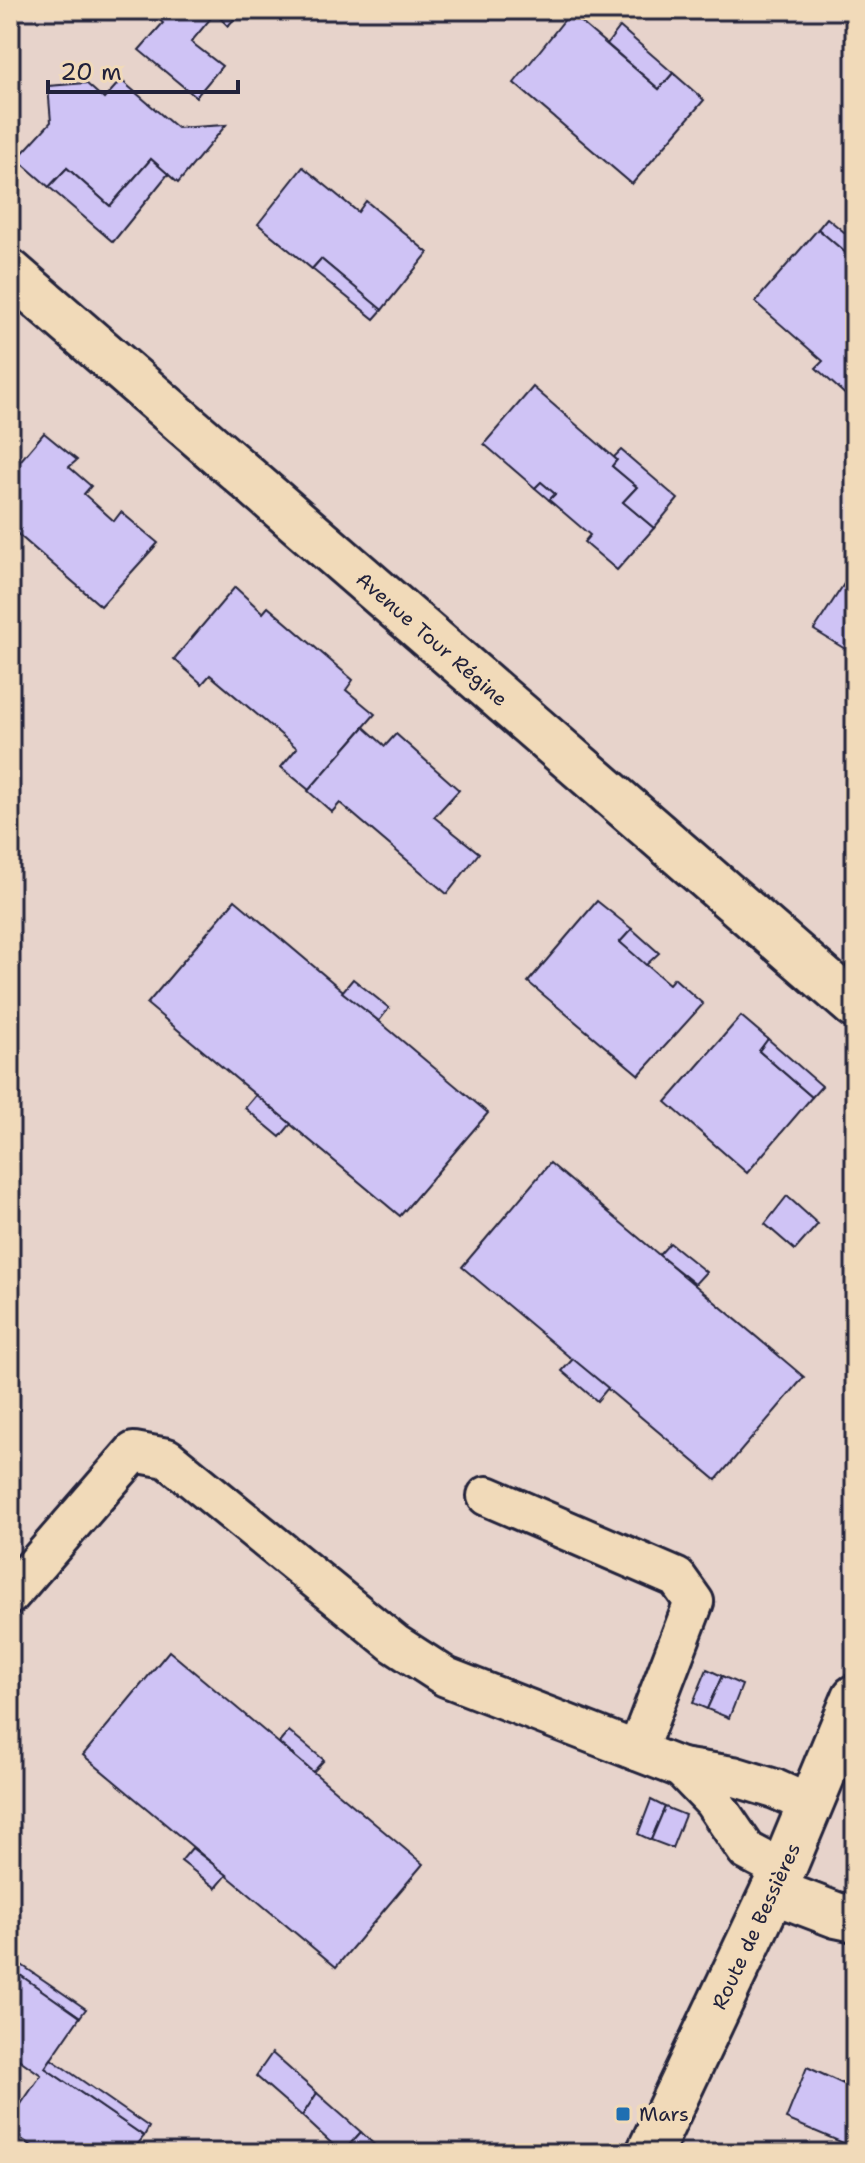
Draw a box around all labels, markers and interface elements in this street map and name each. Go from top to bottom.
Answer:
scale bar [48,44,238,94]
text: 20 m [60,56,122,88]
street label: Avenue Tour Régine [351,566,513,712]
street label: Route de Bessières [706,1839,806,2013]
place label: Mars [639,2101,689,2127]
marker: Mars [614,2105,632,2123]

